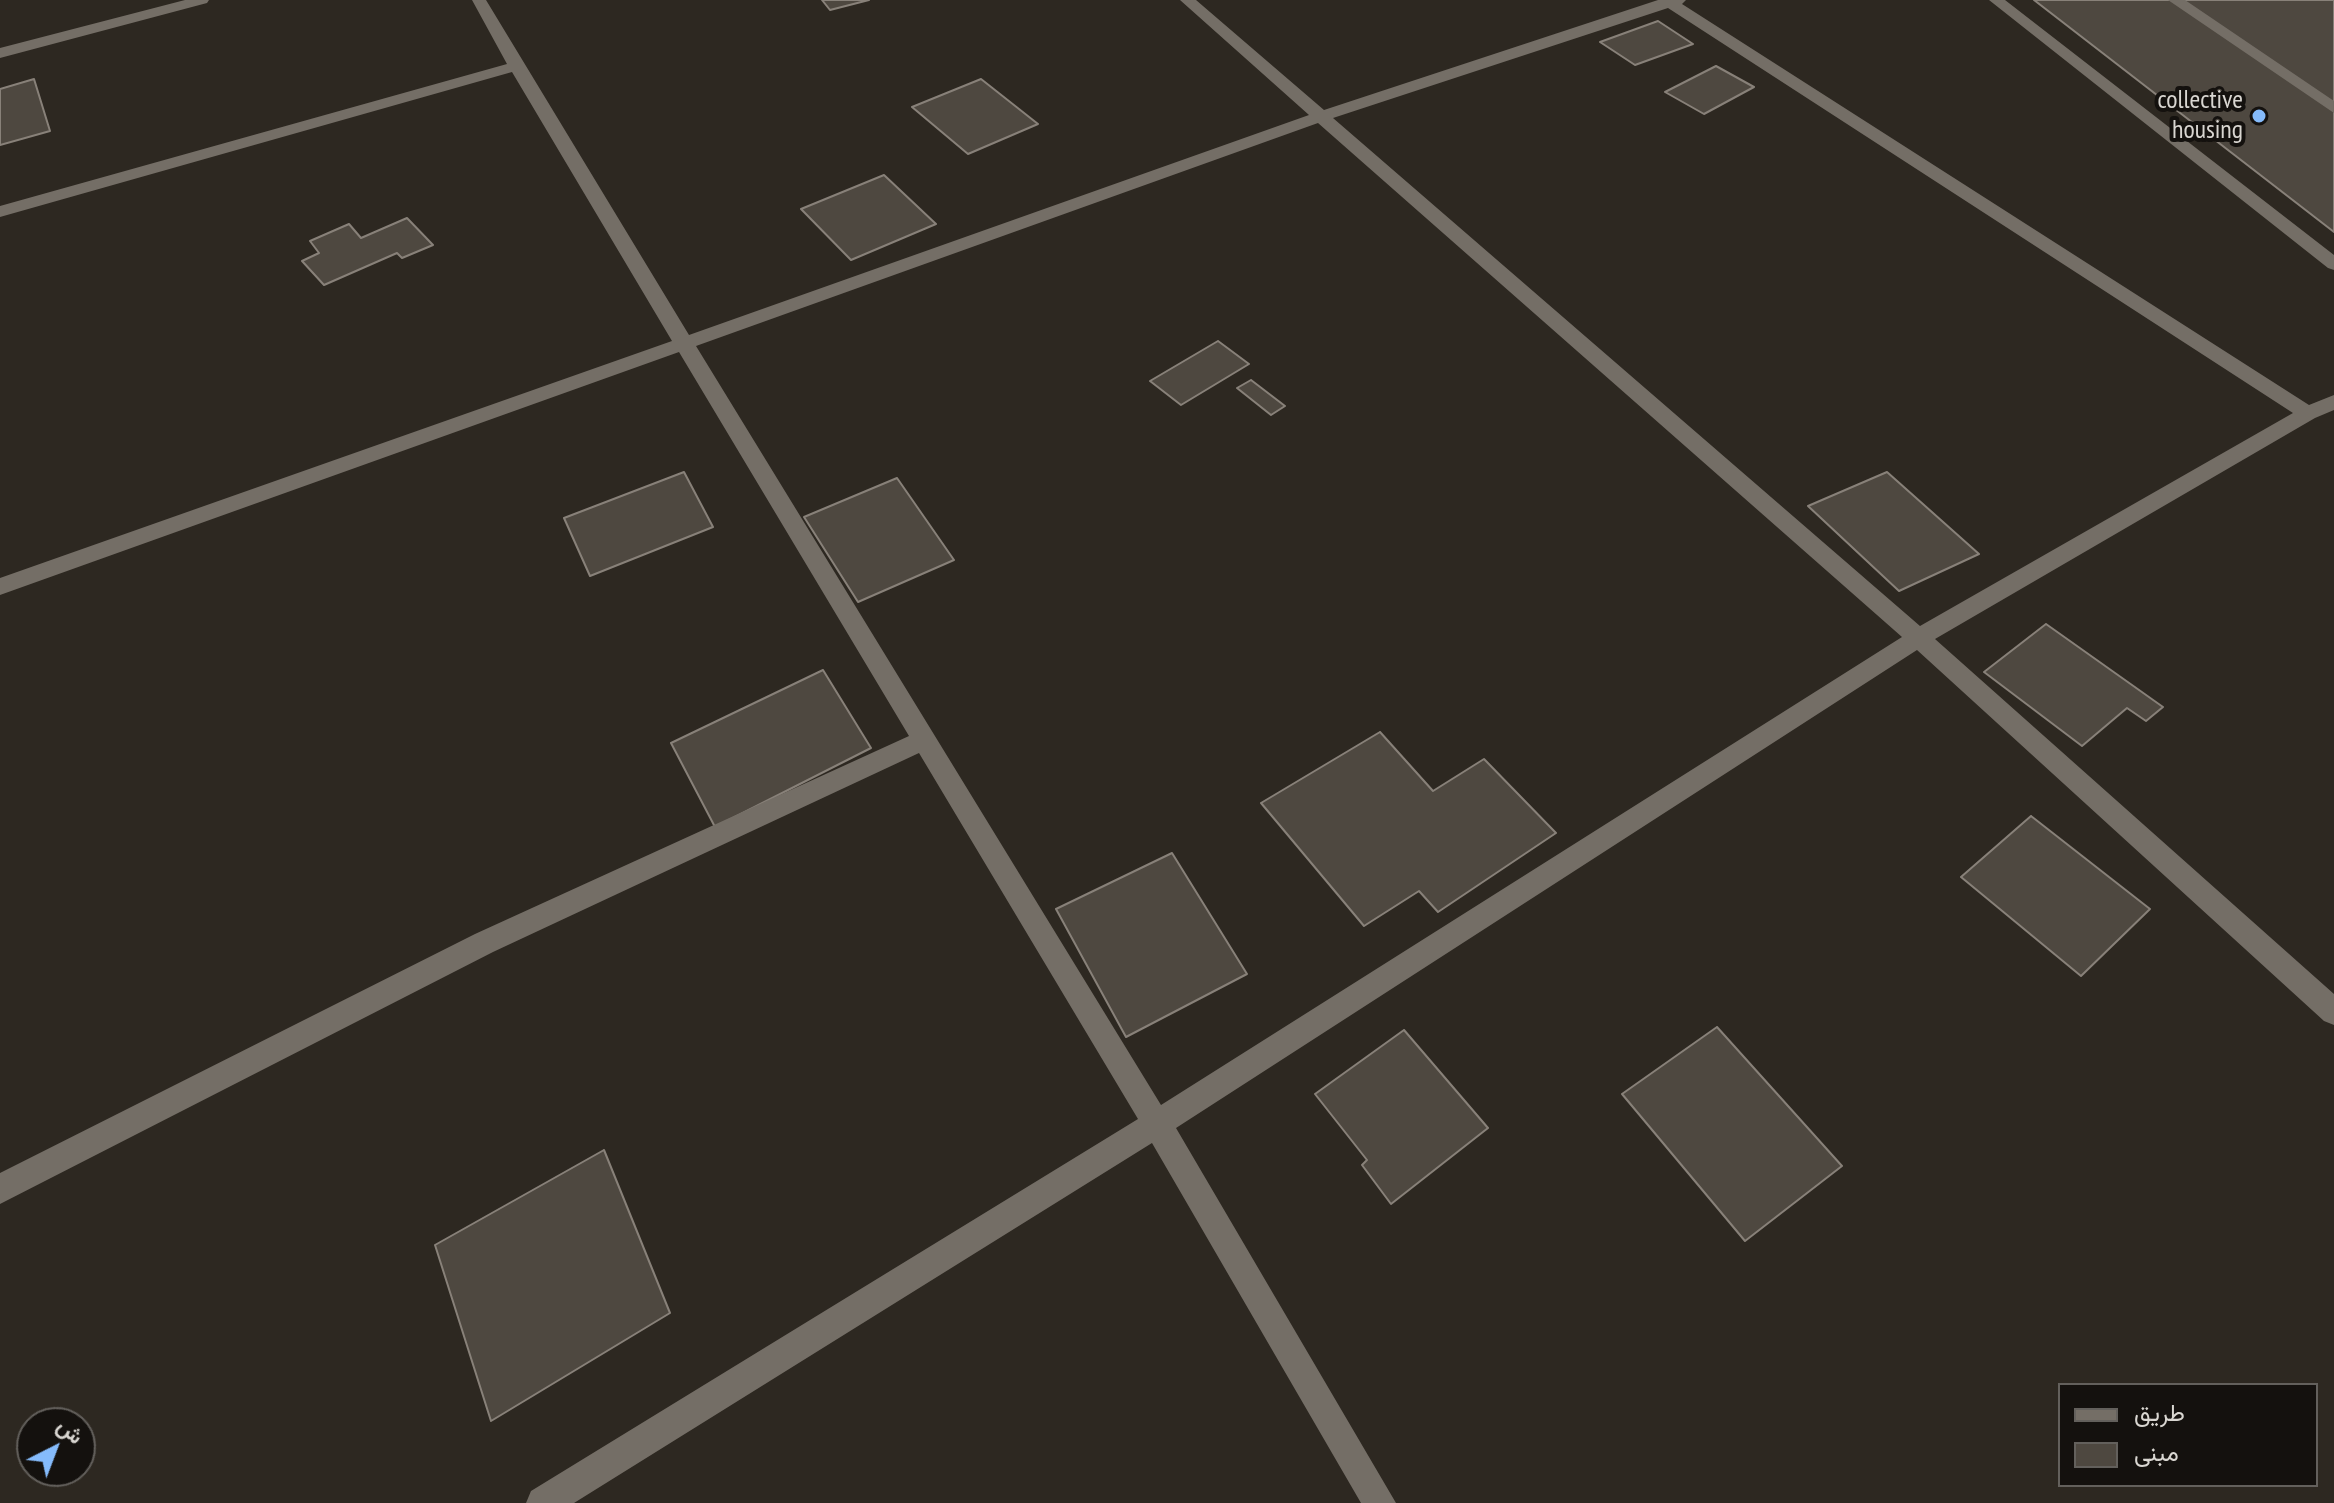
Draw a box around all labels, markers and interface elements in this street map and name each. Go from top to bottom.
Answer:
place label: collective housing [2157,85,2243,146]
marker: collective housing [2250,107,2268,125]
legend [2058,1383,2318,1487]
text: طريق [2134,1397,2185,1428]
north arrow [16,1407,96,1487]
text: ش [52,1411,90,1450]
text: مبنى [2134,1437,2179,1468]

